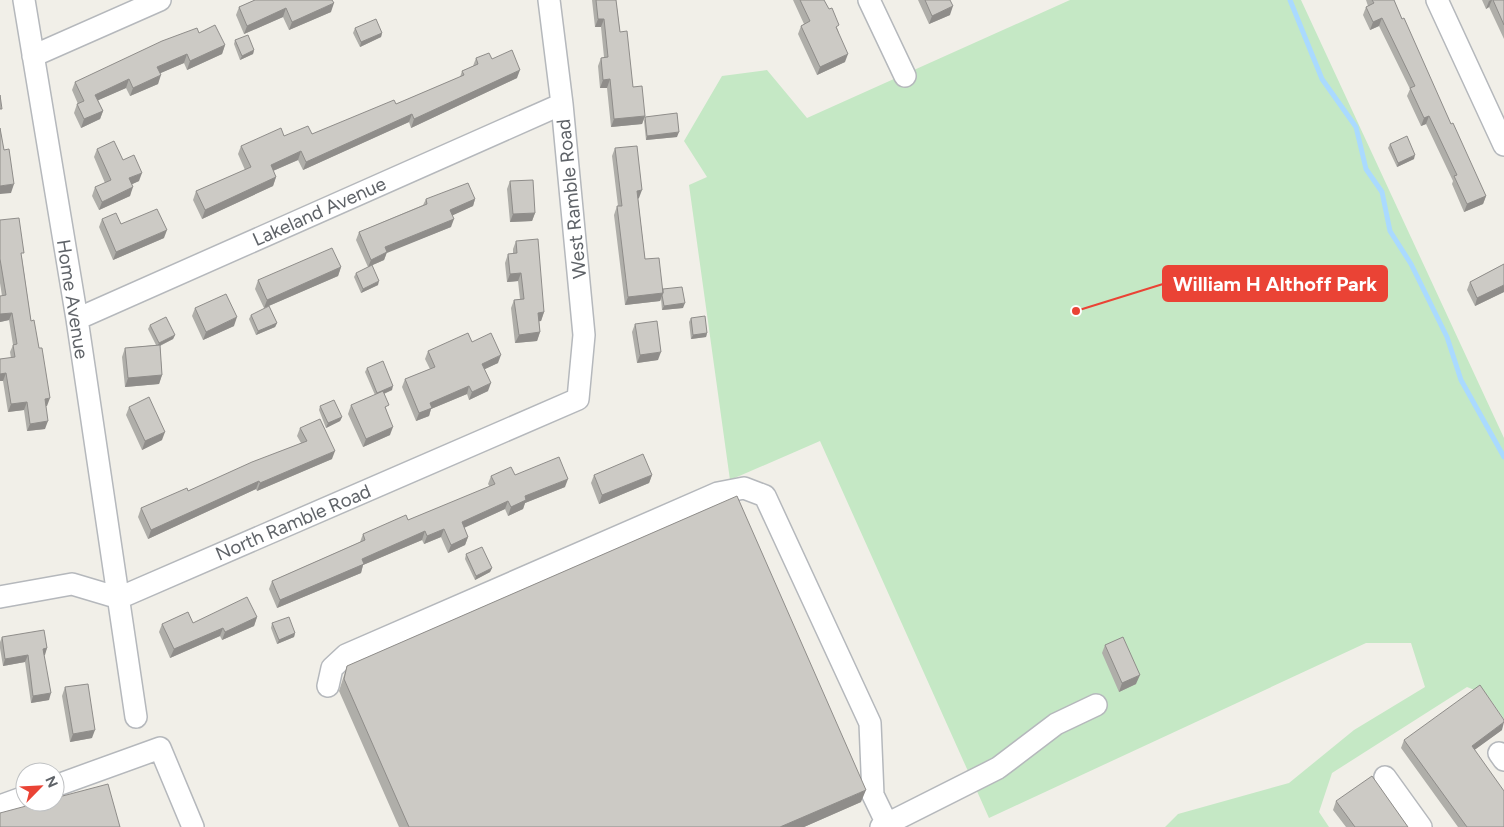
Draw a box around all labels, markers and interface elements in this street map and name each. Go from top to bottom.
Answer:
street label: West Ramble Road [552,118,591,280]
street label: Lakeland Avenue [249,172,389,251]
street label: Home Avenue [52,238,93,361]
callout: William H Althoff Park [1163,266,1387,301]
text: William H Althoff Park [1173,272,1377,296]
street label: North Ramble Road [212,479,374,566]
north arrow [15,762,65,812]
text: N [41,774,61,790]

